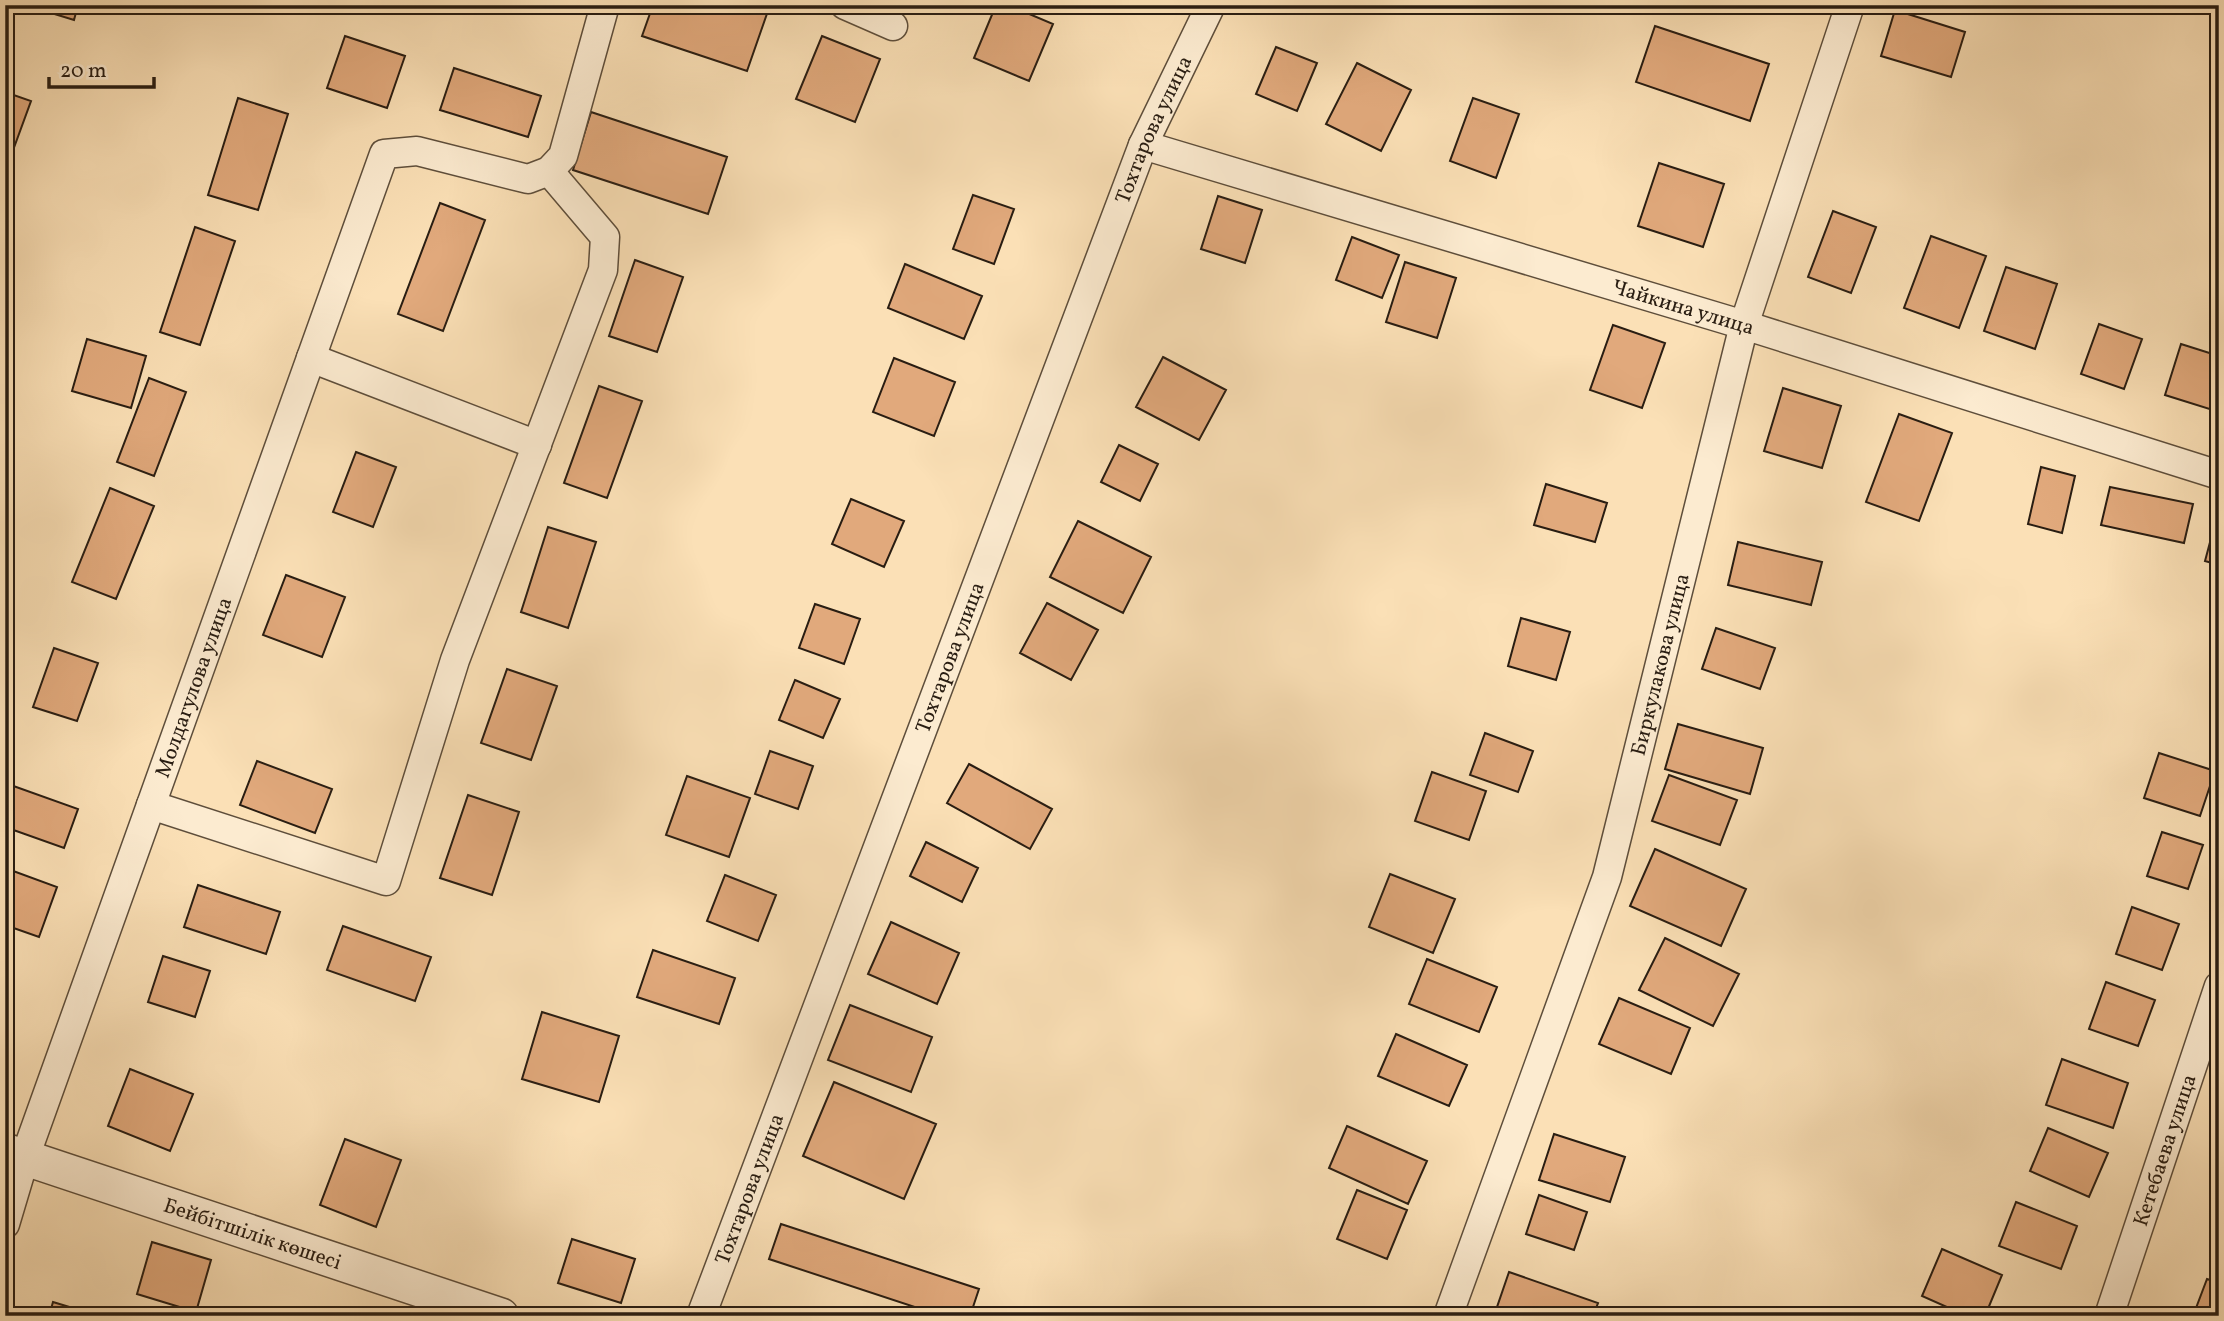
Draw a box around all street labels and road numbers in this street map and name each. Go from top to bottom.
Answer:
street label: Тохтарова улица [1109,51,1200,208]
street label: Чайкина улица [1608,273,1758,343]
street label: Биркулакова улица [1625,571,1698,759]
street label: Тохтарова улица [909,578,993,738]
street label: Молдагулова улица [149,593,240,782]
street label: Кетебаева улица [2127,1071,2205,1230]
street label: Тохтарова улица [709,1110,792,1269]
street label: Бейбітшілік көшесі [159,1192,345,1278]

